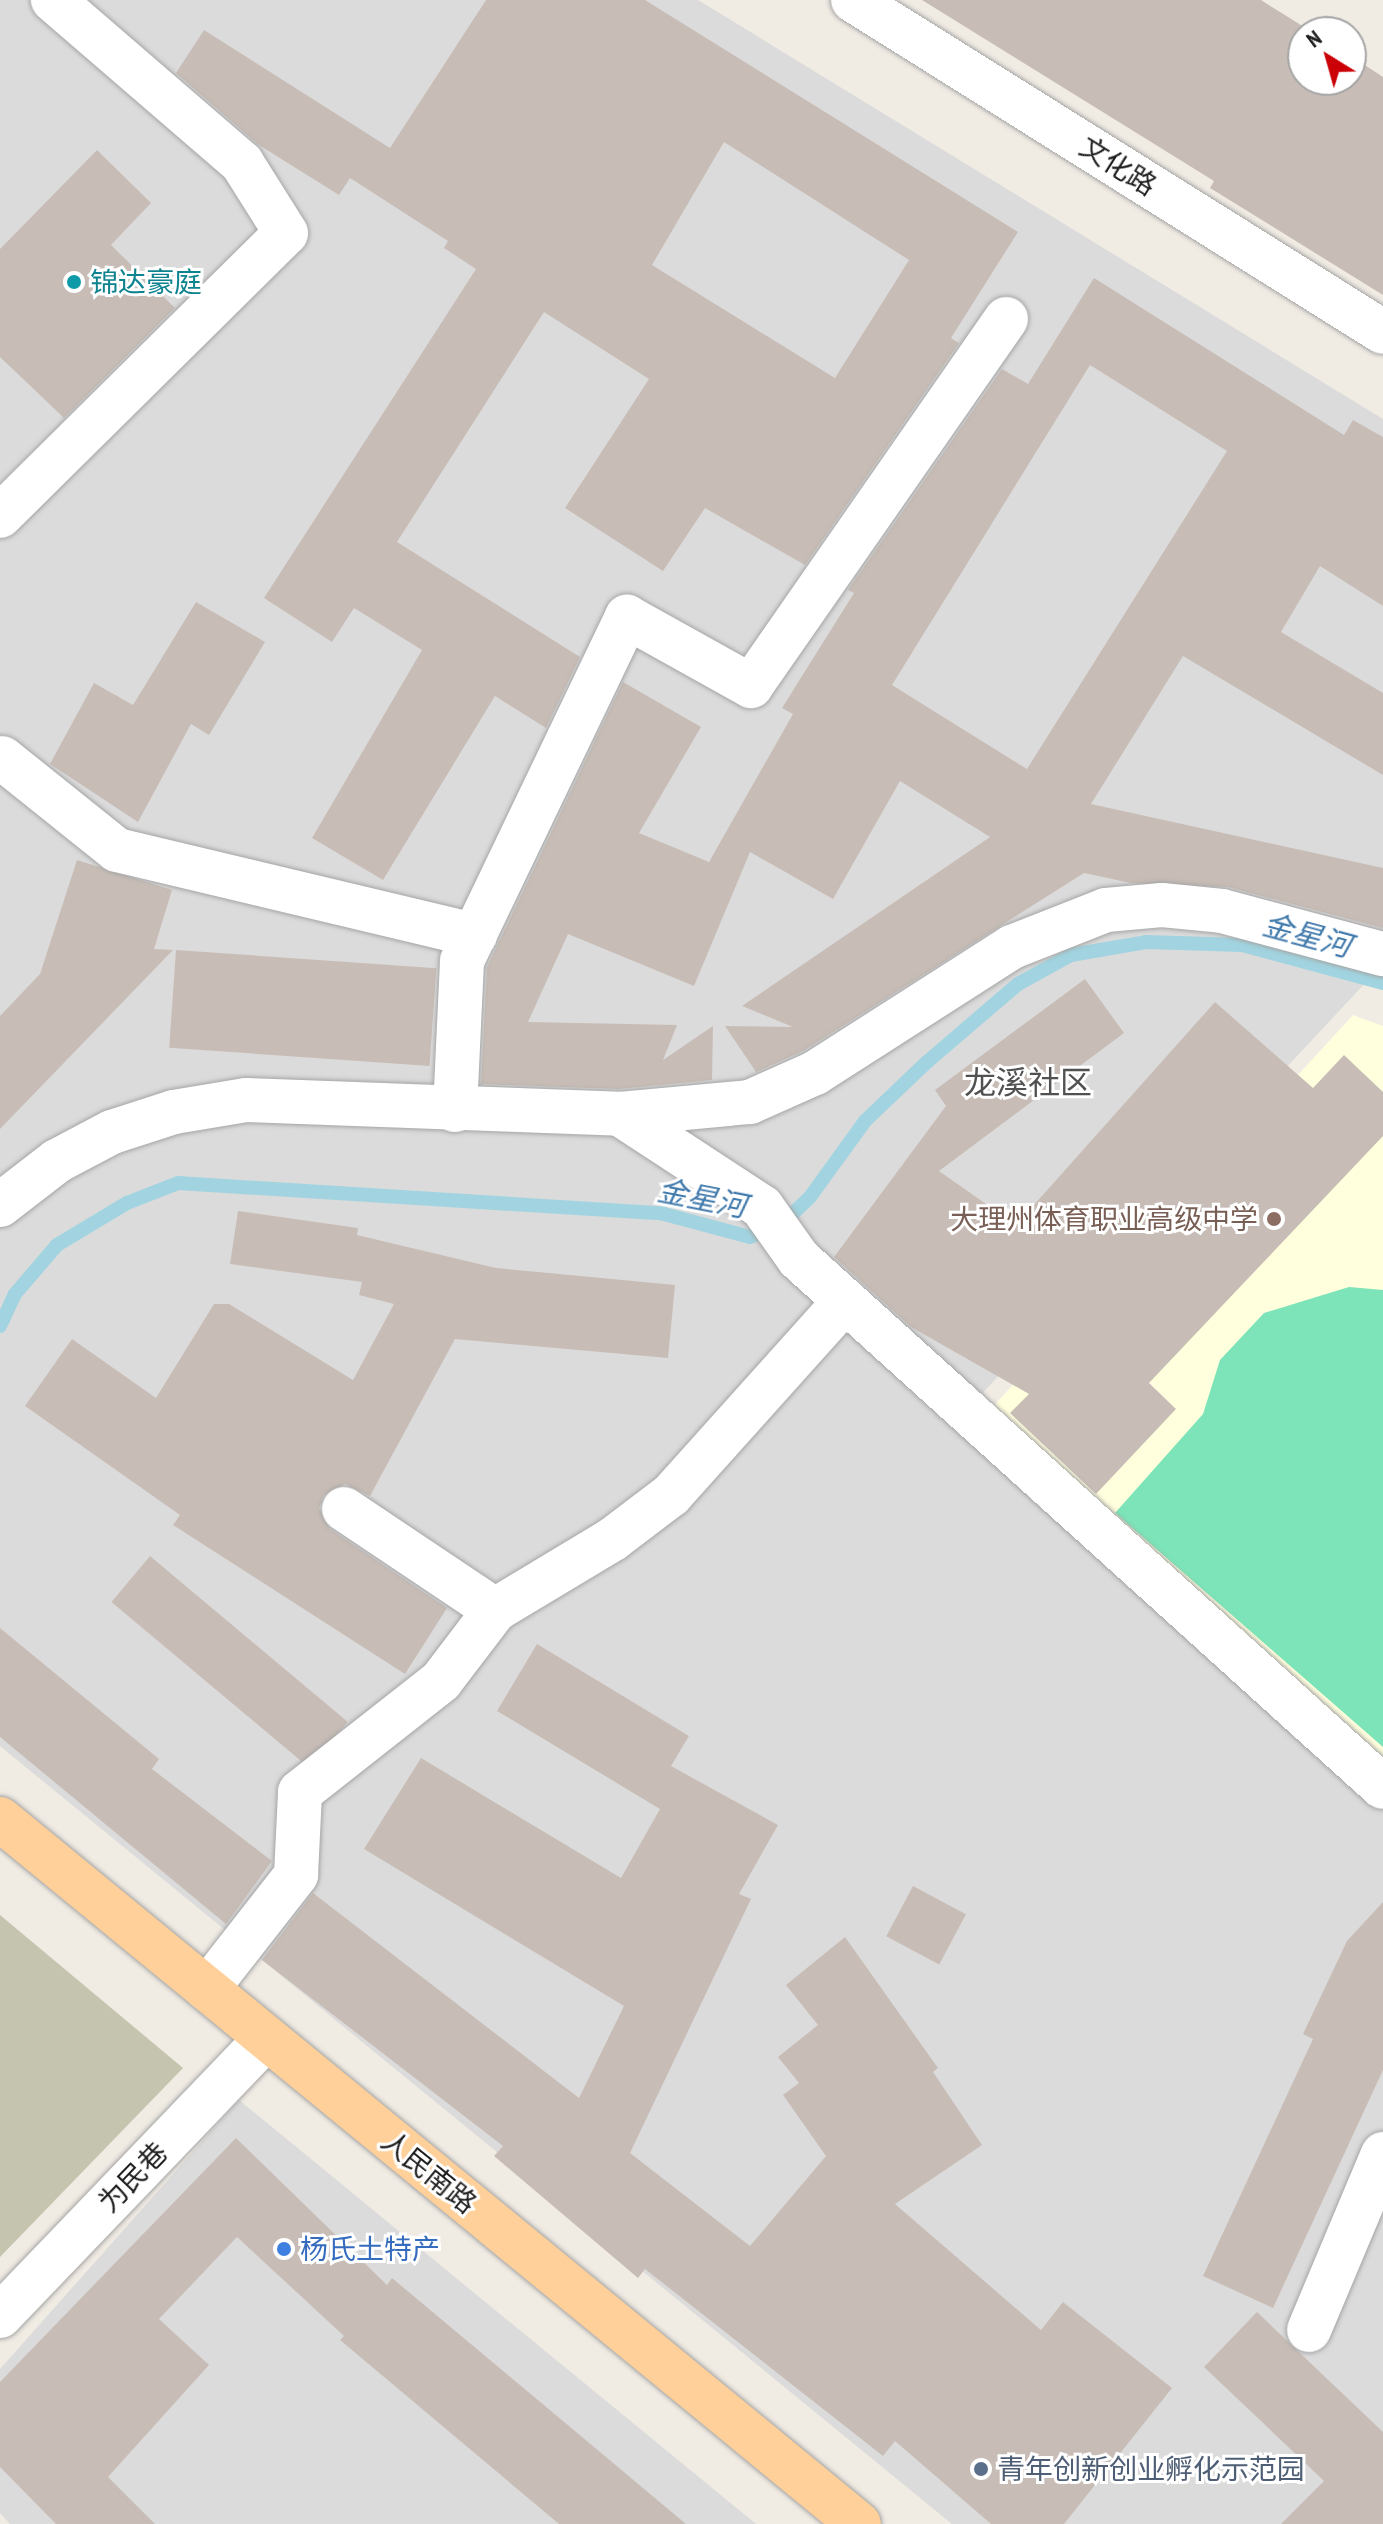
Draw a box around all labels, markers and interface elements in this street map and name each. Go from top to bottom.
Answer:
north arrow [1287,16,1367,96]
text: N [1301,24,1327,53]
street label: 文化路 [1073,129,1163,203]
place label: 锦达豪庭 [90,265,202,299]
marker: 锦达豪庭 [65,273,83,291]
water label: 金星河 [1259,906,1355,964]
district label: 龙溪社区 [964,1063,1092,1101]
water label: 金星河 [654,1172,750,1224]
place label: 大理州体育职业高级中学 [950,1202,1258,1236]
marker: 大理州体育职业高级中学 [1265,1210,1283,1228]
street label: 人民南路 [375,2124,483,2220]
street label: 为民巷 [92,2135,174,2219]
place label: 杨氏土特产 [300,2232,440,2266]
marker: 杨氏土特产 [275,2240,293,2258]
place label: 青年创新创业孵化示范园 [997,2452,1305,2486]
marker: 青年创新创业孵化示范园 [972,2460,990,2478]

